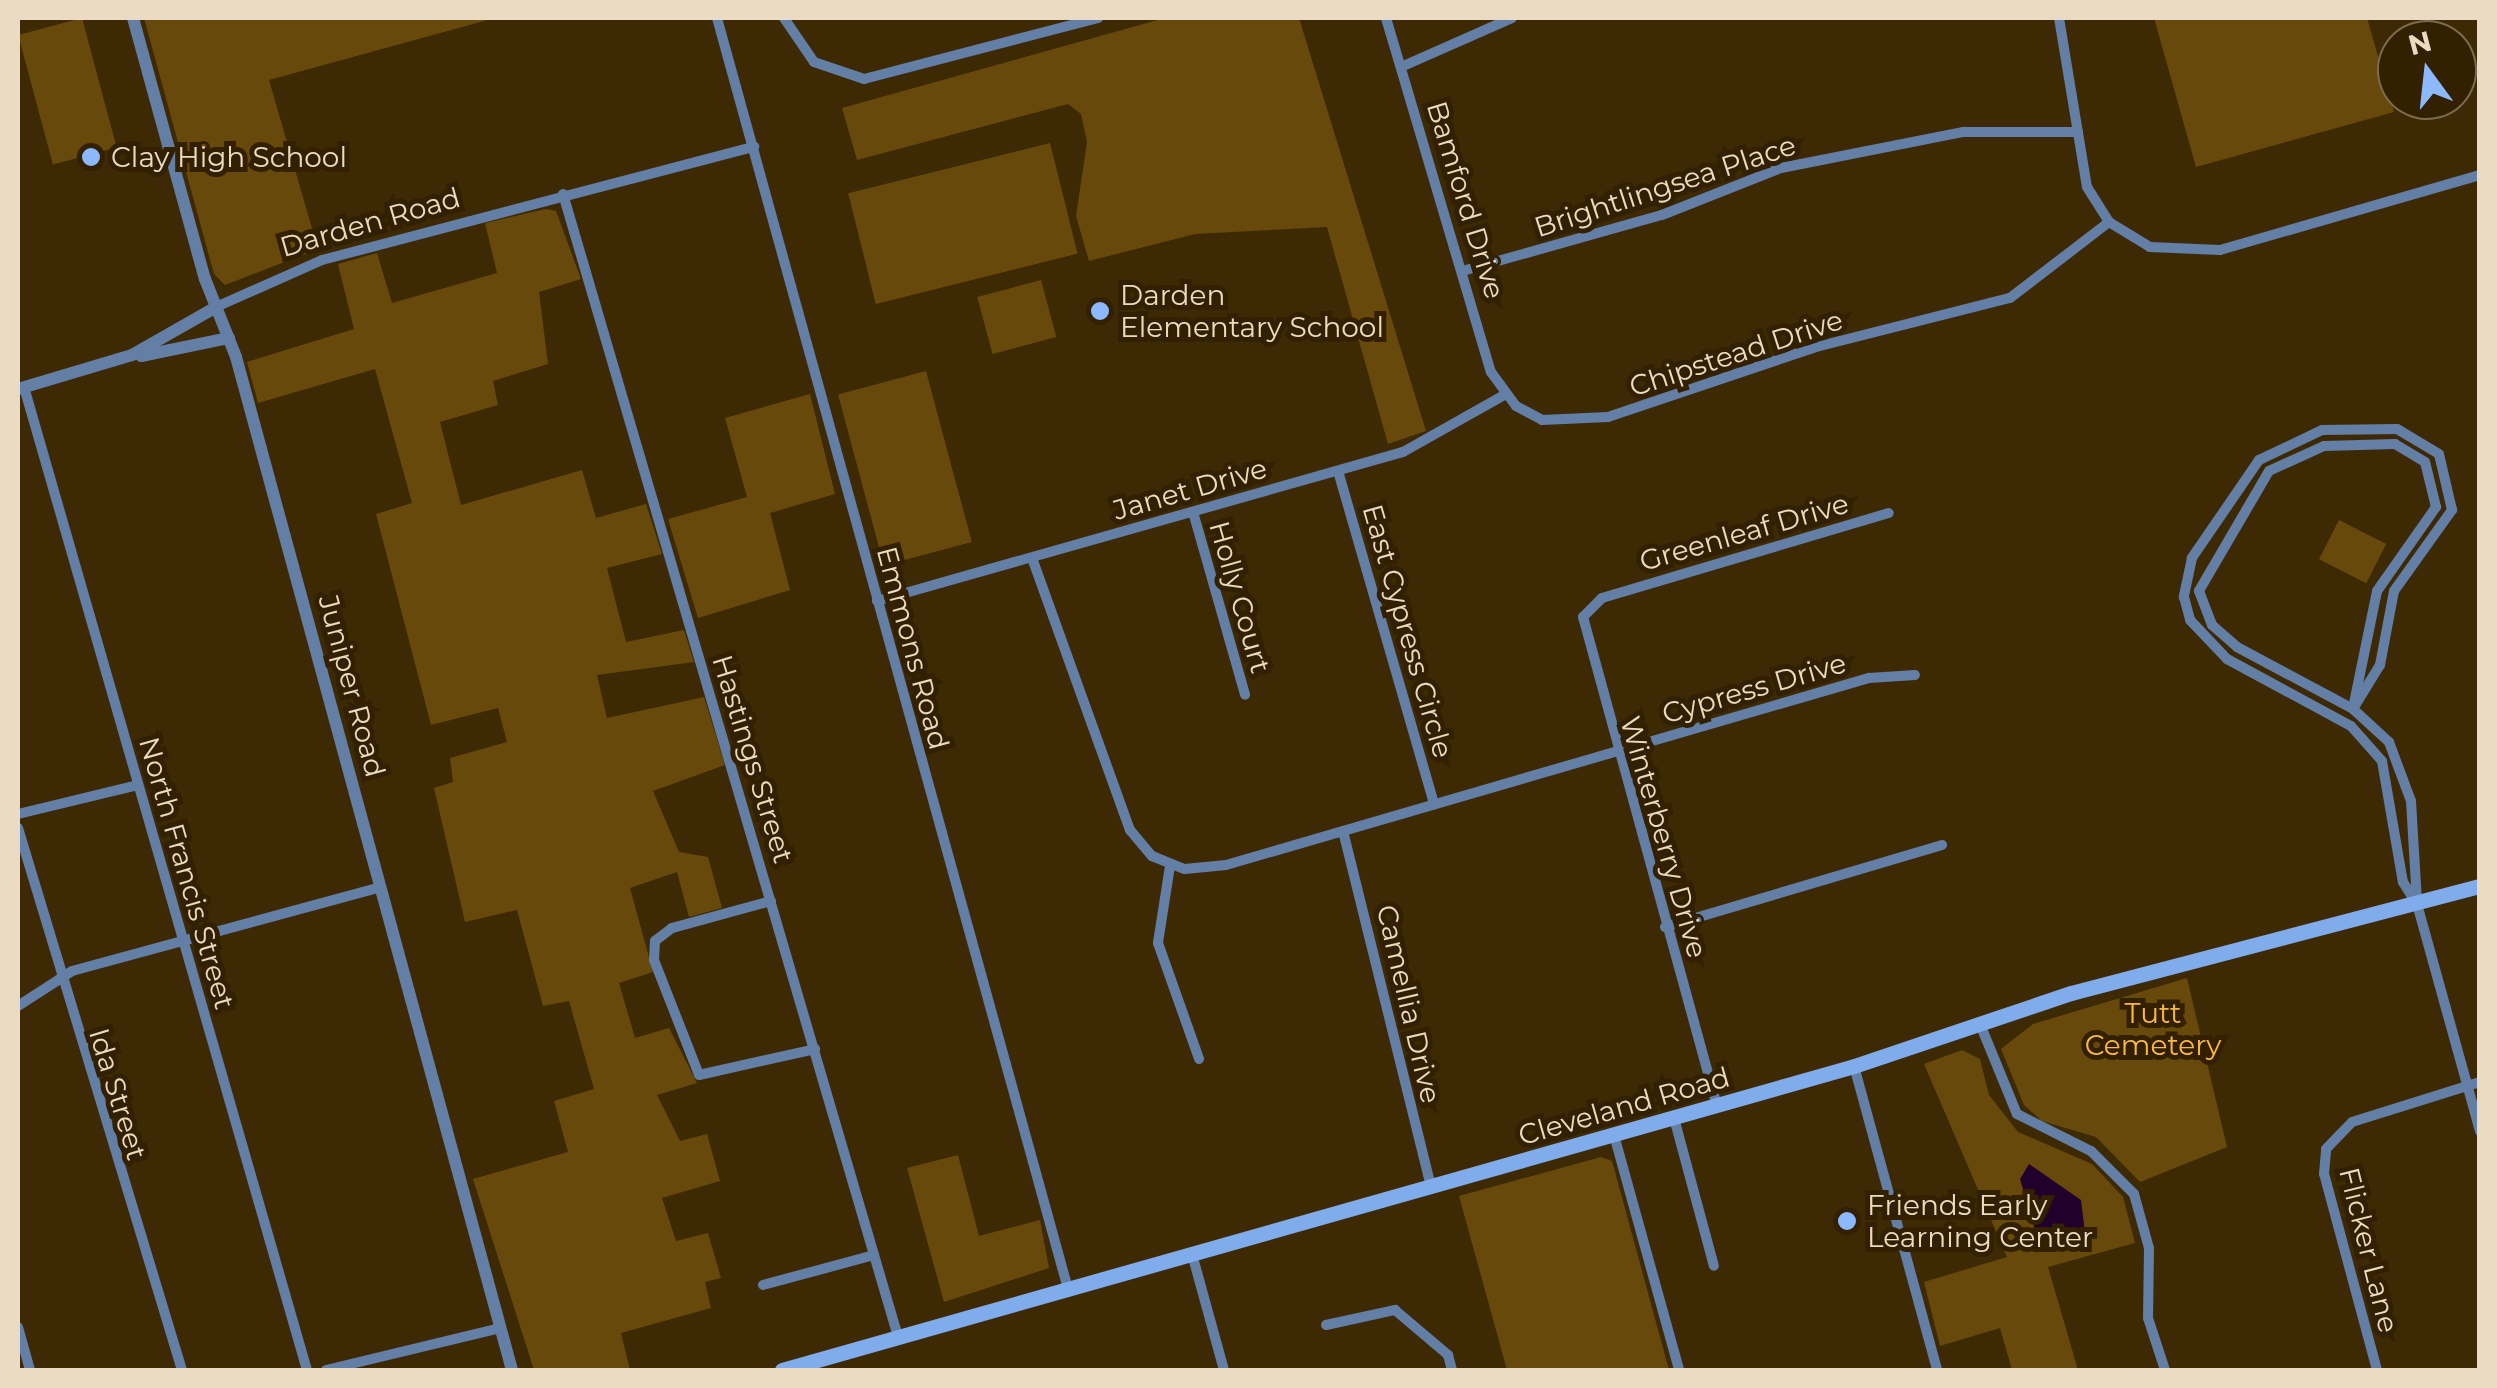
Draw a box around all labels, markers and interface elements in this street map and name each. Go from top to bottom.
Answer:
north arrow [2377,20,2477,120]
text: N [2404,24,2435,62]
street label: Bamford Drive [1420,97,1512,303]
street label: Brightlingsea Place [1530,128,1800,244]
place label: Clay High School [111,140,347,174]
marker: Clay High School [80,146,102,168]
street label: Darden Road [276,180,464,264]
place label: Darden Elementary School [1120,278,1384,344]
marker: Darden Elementary School [1089,300,1111,322]
street label: Chipstead Drive [1625,303,1847,403]
street label: Janet Drive [1109,451,1271,527]
street label: Greenleaf Drive [1636,486,1852,578]
street label: East Cypress Circle [1356,500,1460,762]
street label: Holly Court [1202,517,1278,677]
street label: Emmons Road [870,543,956,753]
street label: Juniper Road [312,591,392,781]
street label: Cypress Drive [1658,646,1850,730]
street label: Hastings Street [705,651,801,867]
street label: Winterberry Drive [1613,712,1715,962]
street label: North Francis Street [132,733,242,1013]
street label: Camellia Drive [1370,902,1448,1106]
park label: Tutt Cemetery [2085,996,2221,1062]
street label: Ida Street [82,1024,154,1164]
street label: Cleveland Road [1514,1060,1734,1152]
street label: Flicker Lane [2332,1164,2406,1336]
place label: Friends Early Learning Center [1867,1188,2093,1254]
marker: Friends Early Learning Center [1836,1210,1858,1232]

